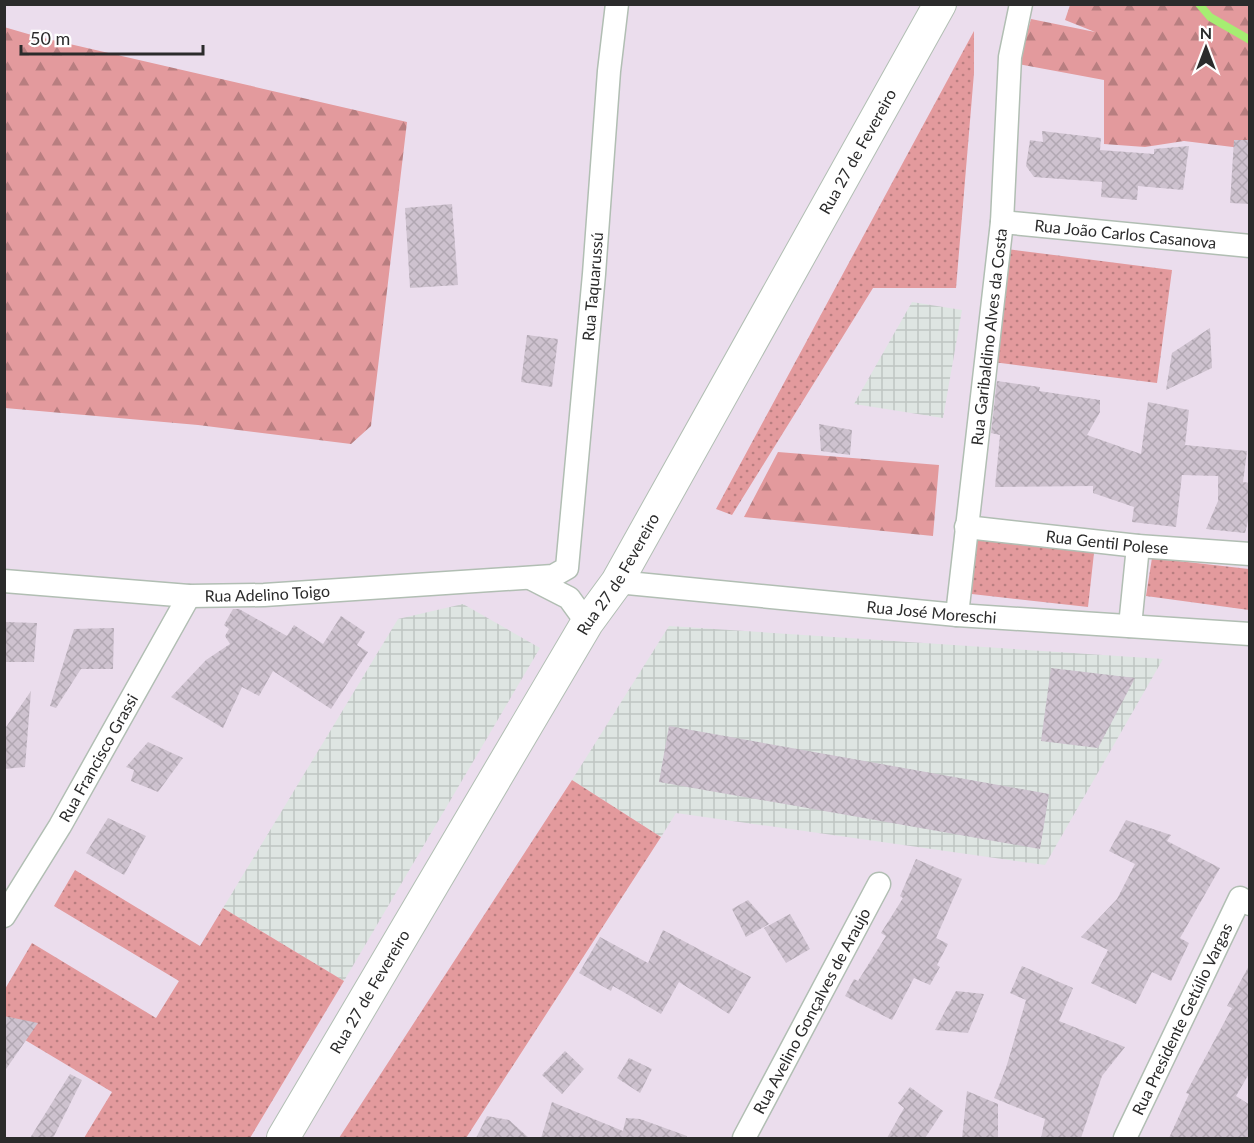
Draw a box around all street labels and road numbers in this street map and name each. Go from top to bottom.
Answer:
street label: Rua 27 de Fevereiro [815,85,900,217]
street label: Rua João Carlos Casanova [1034,215,1217,252]
street label: Rua Garibaldino Alves da Costa [966,227,1010,446]
street label: Rua Taquarussú [578,231,606,342]
street label: Rua 27 de Fevereiro [572,510,663,638]
street label: Rua Gentil Polese [1045,526,1169,557]
street label: Rua Adelino Toigo [205,581,330,605]
street label: Rua José Moreschi [866,596,997,627]
street label: Rua Francisco Grassi [54,690,141,825]
street label: Rua Avelino Gonçalves de Araujo [749,904,874,1117]
street label: Rua Presidente Getúlio Vargas [1127,920,1236,1118]
street label: Rua 27 de Fevereiro [325,926,413,1057]

